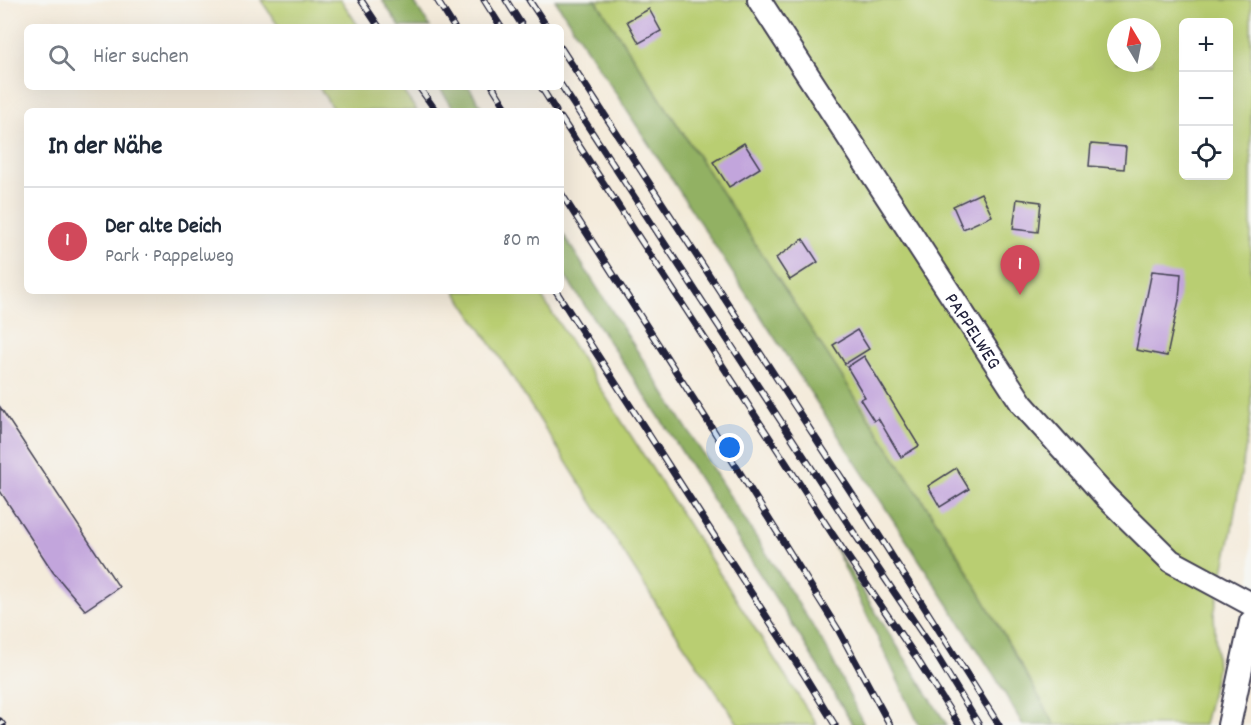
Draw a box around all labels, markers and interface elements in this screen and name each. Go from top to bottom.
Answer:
north arrow [1107,18,1161,72]
map controls [1179,18,1233,180]
button: + [1179,18,1233,72]
search box [24,24,564,90]
icon: search [45,41,78,74]
text: Hier suchen [93,42,189,73]
button: − [1179,72,1233,126]
button: locate [1179,126,1233,180]
text: In der Nähe [48,129,162,166]
text: Der alte Deich [105,212,222,243]
text: 1 [65,227,70,255]
text: 80 m [503,227,540,255]
text: Park · Pappelweg [105,243,234,271]
pin: 1 [1000,246,1040,295]
street label: PAPPELWEG [936,288,1007,376]
your location [715,433,744,462]

